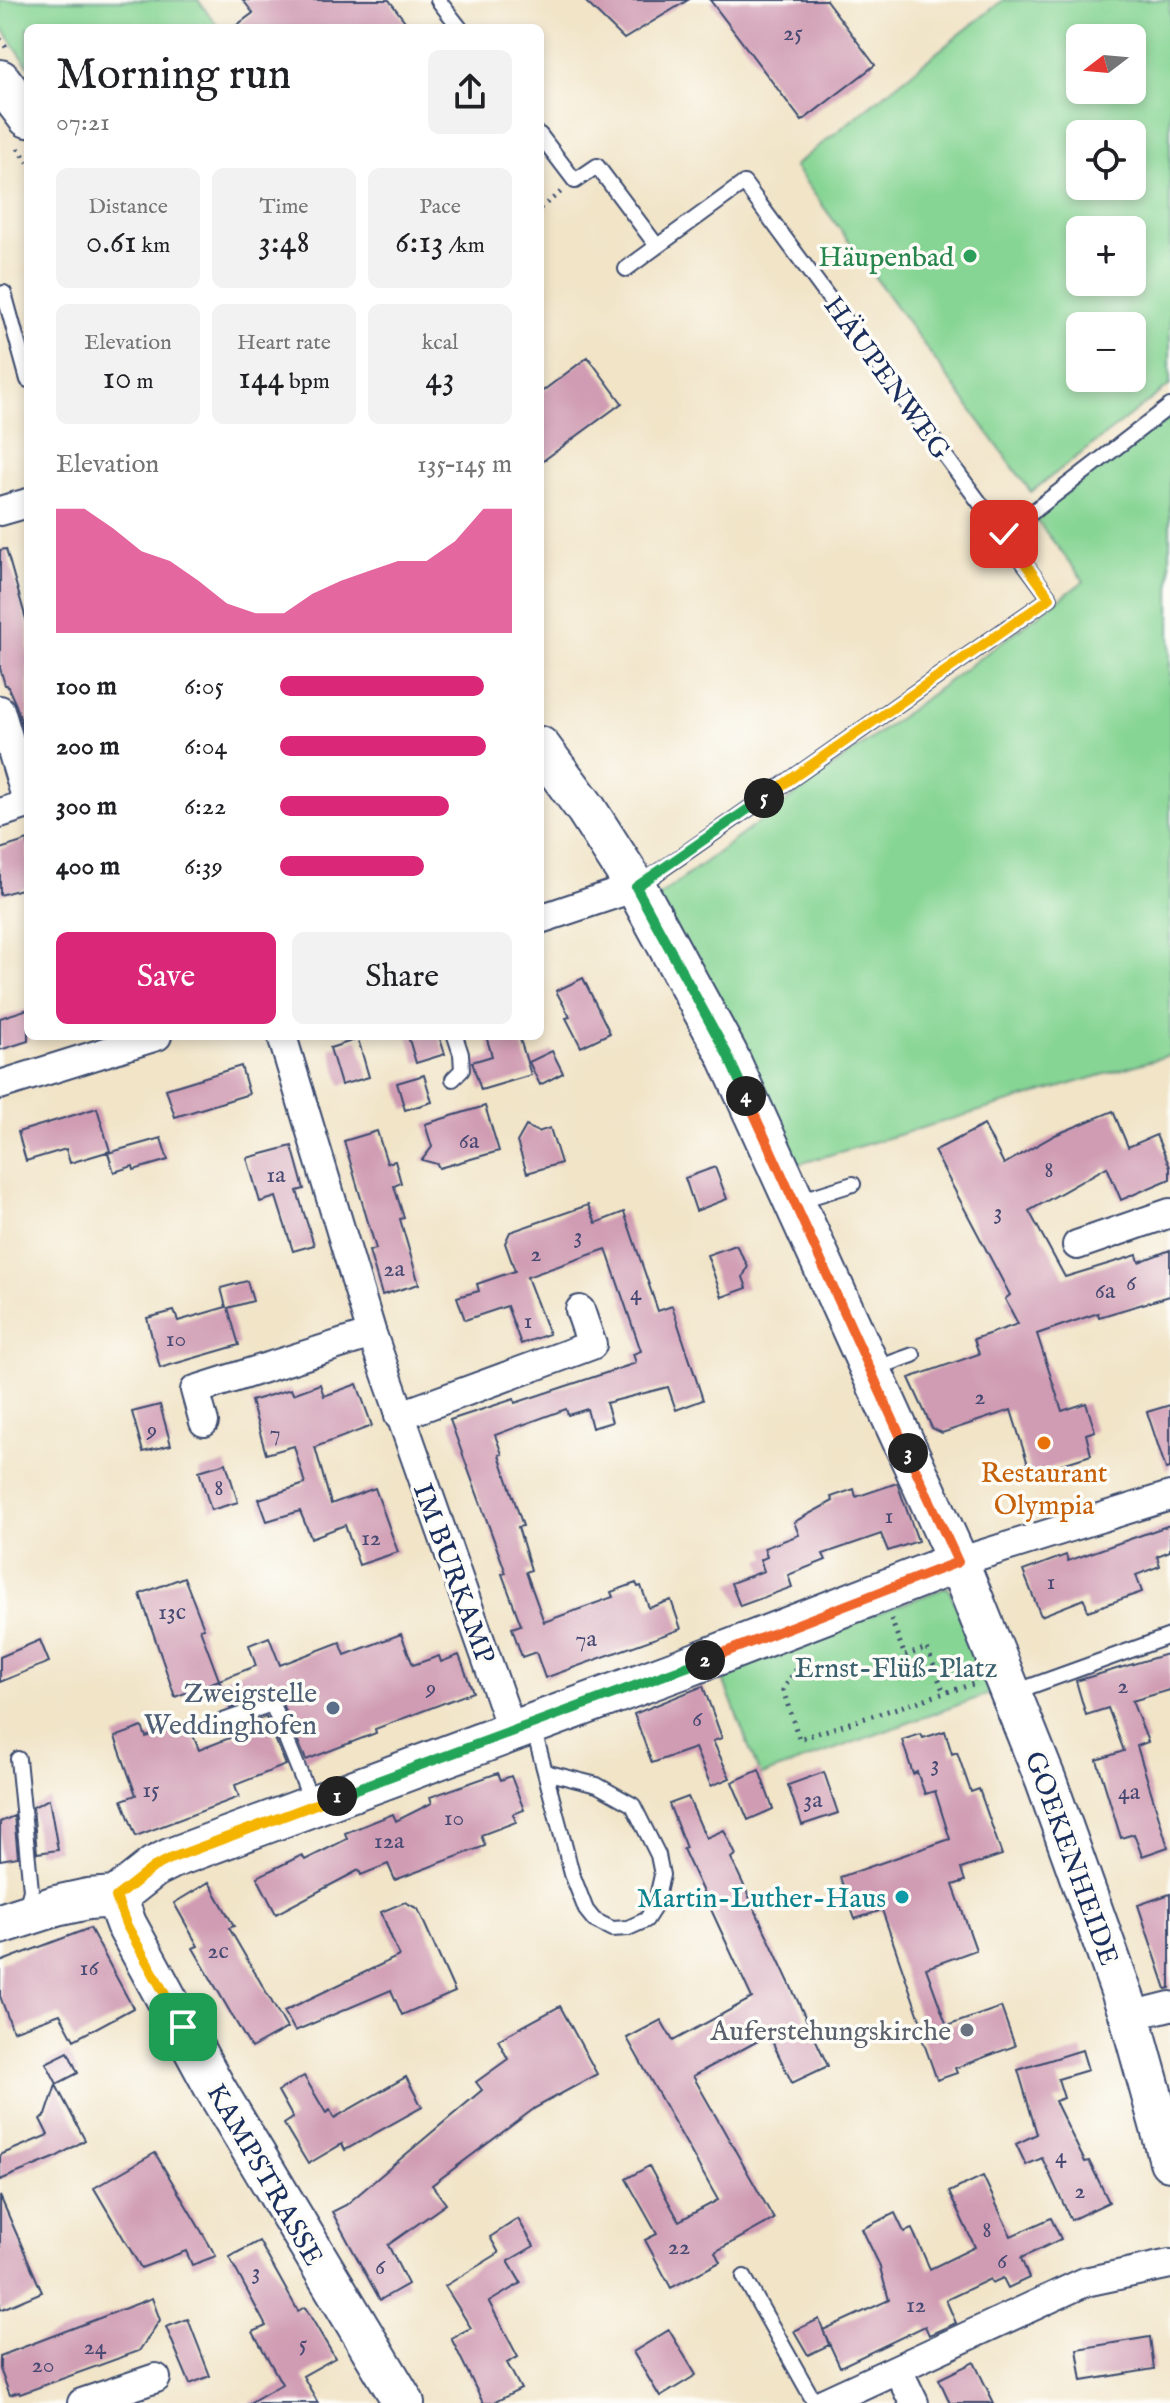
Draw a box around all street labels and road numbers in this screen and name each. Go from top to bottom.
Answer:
street label: HÄUPENWEG [815,290,958,468]
street label: IM BURKAMP [404,1479,501,1669]
street label: GOEKENHEIDE [1016,1747,1126,1971]
street label: KAMPSTRASSE [198,2078,330,2273]

